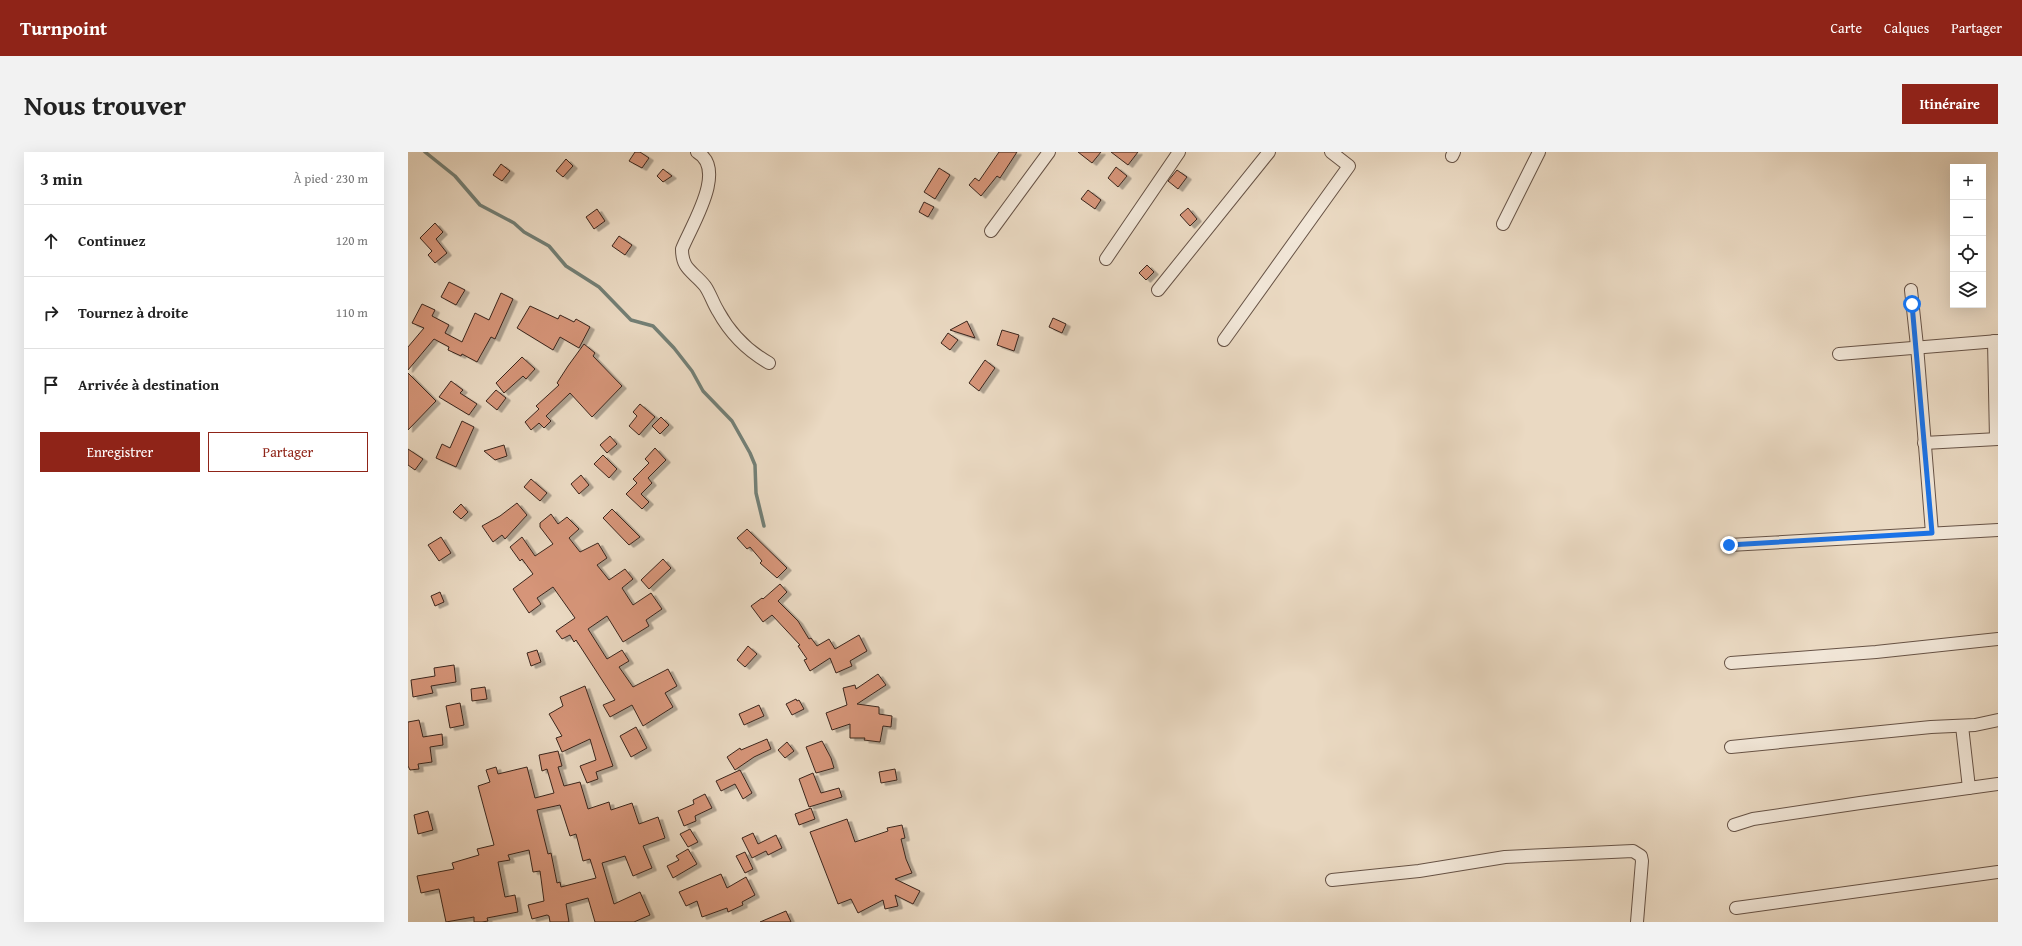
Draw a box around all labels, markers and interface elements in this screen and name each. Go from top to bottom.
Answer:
text: Turnpoint [20,14,107,42]
text: Carte [1830,18,1862,38]
text: Calques [1884,18,1929,38]
text: Partager [1951,18,2002,38]
text: Nous trouver [24,84,186,125]
button: Itinéraire [1902,84,1998,124]
map controls [1950,164,1986,308]
button: + [1950,164,1986,200]
text: 3 min [40,166,82,191]
text: À pied · 230 m [293,169,368,188]
button: − [1950,200,1986,236]
icon: ahead [40,230,62,252]
text: Continuez [78,230,146,251]
text: 120 m [336,231,368,250]
button: locate [1950,236,1986,272]
button: layers [1950,272,1986,308]
route start [1903,295,1921,313]
icon: right [40,302,62,324]
text: Tournez à droite [78,302,188,323]
text: 110 m [336,303,368,322]
icon: arrive [40,374,62,396]
text: Arrivée à destination [78,374,219,395]
button: Enregistrer [40,432,200,472]
button: Partager [208,432,368,472]
route end [1720,536,1738,554]

